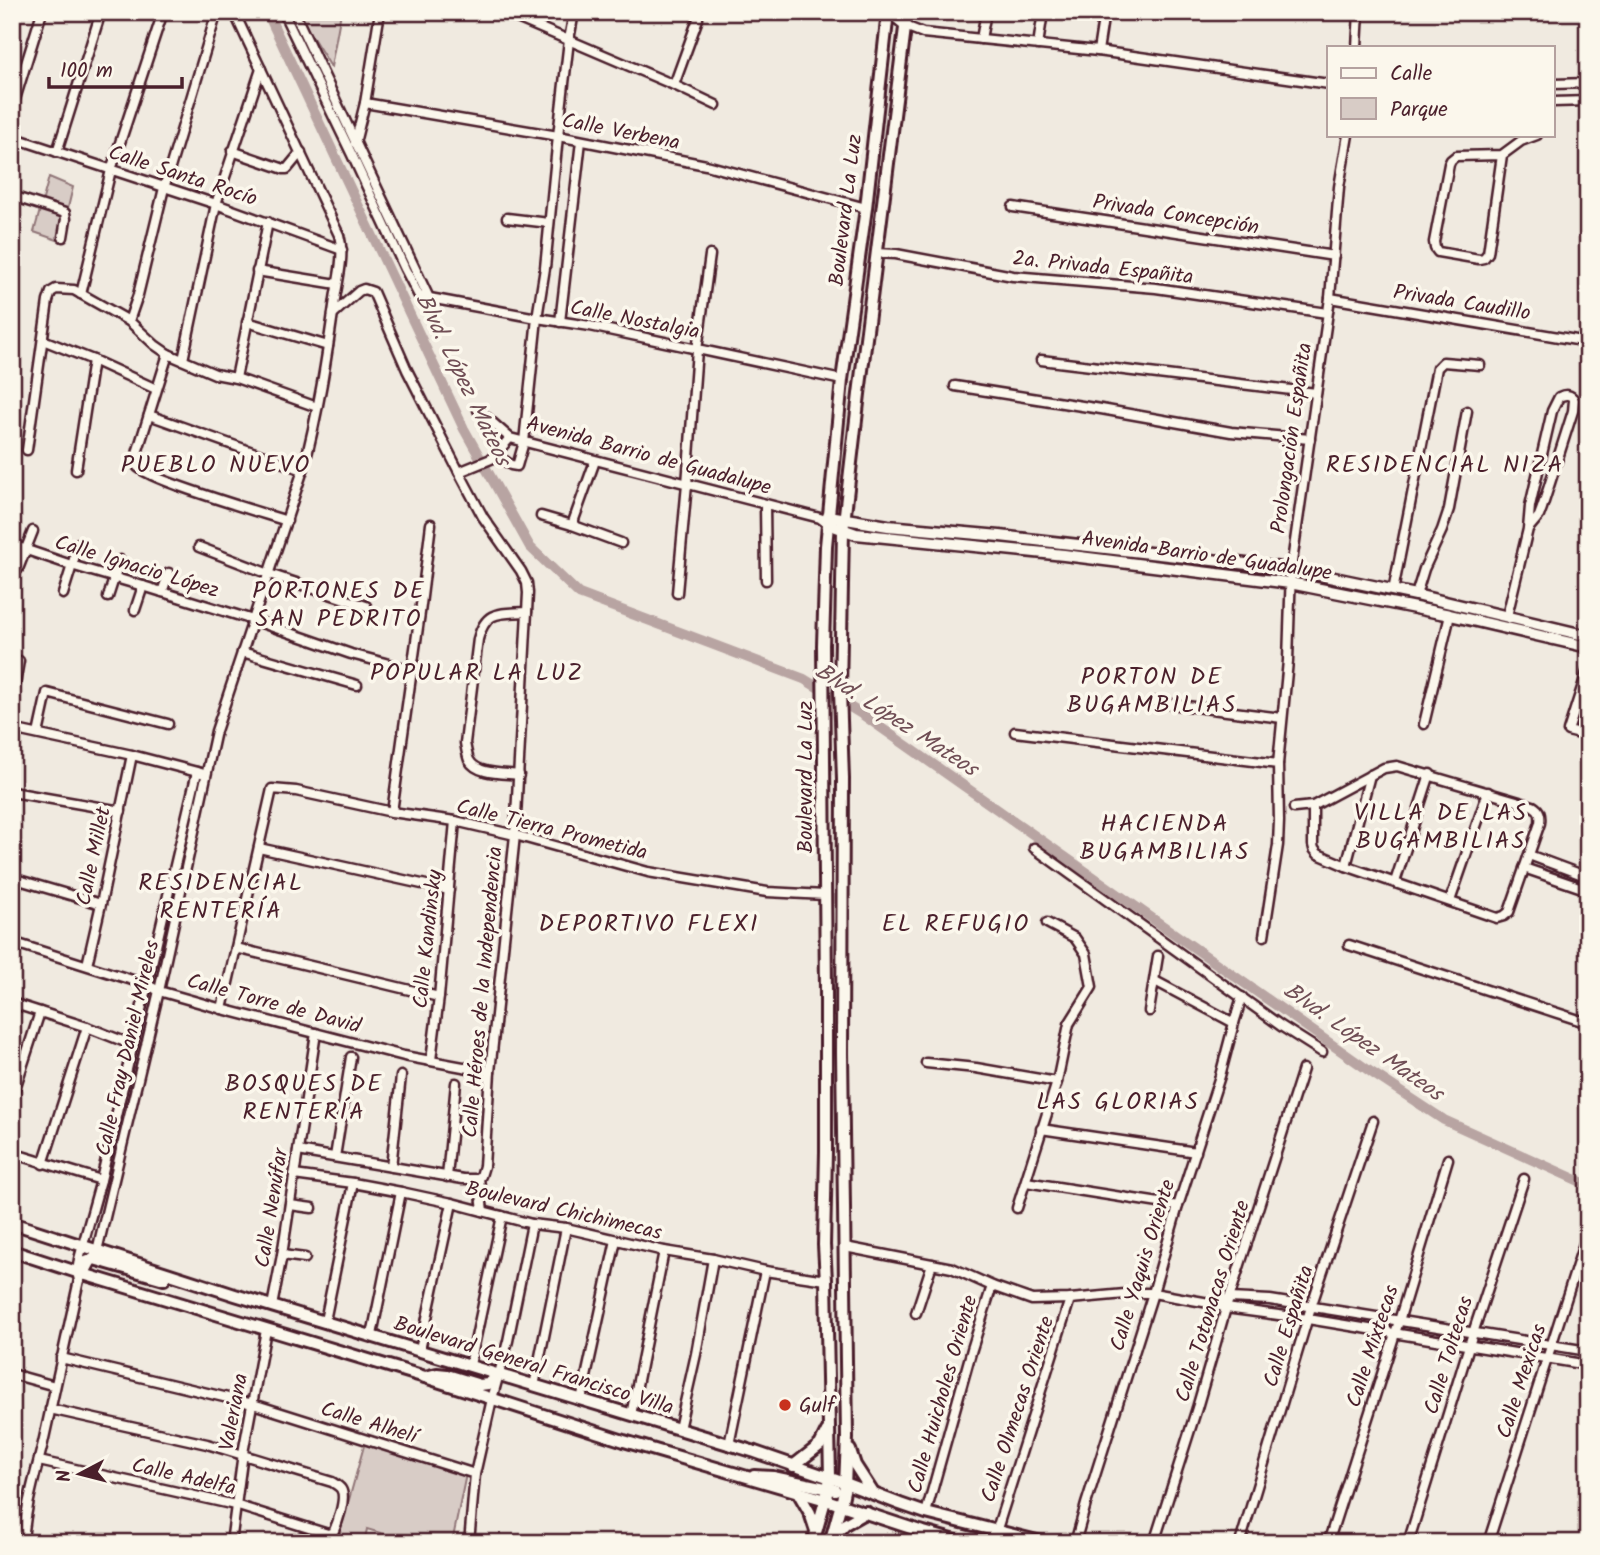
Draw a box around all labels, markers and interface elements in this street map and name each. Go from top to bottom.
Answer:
scale bar [49,46,182,90]
legend [1327,46,1554,136]
text: 100 m [60,55,113,88]
text: Calle [1390,58,1433,91]
text: Parque [1390,94,1448,127]
street label: Calle Verbena [559,105,683,160]
street label: Boulevard La Luz [821,132,872,288]
street label: Calle Santa Rocío [104,137,261,216]
street label: Privada Concepción [1090,186,1261,245]
street label: 2a. Privada Españita [1011,243,1195,294]
street label: Privada Caudillo [1391,276,1533,331]
water label: Blvd. López Mateos [405,287,521,474]
street label: Calle Nostalgia [567,292,702,349]
street label: Prolongación Españita [1263,341,1322,536]
street label: Avenida Barrio de Guadalupe [522,408,775,505]
district label: PUEBLO NUEVO [121,446,311,485]
district label: RESIDENCIAL NIZA [1326,446,1564,485]
street label: Avenida Barrio de Guadalupe [1080,523,1335,590]
street label: Calle Ignacio López [50,527,223,608]
district label: PORTONES DE SAN PEDRITO [252,572,426,639]
district label: POPULAR LA LUZ [370,654,584,693]
water label: Blvd. López Mateos [807,654,986,788]
district label: PORTON DE BUGAMBILIAS [1067,658,1237,725]
street label: Boulevard La Luz [790,701,823,853]
street label: Calle Tierra Prometida [453,791,651,870]
district label: VILLA DE LAS BUGAMBILIAS [1354,794,1528,861]
street label: Calle Millet [68,803,121,909]
district label: HACIENDA BUGAMBILIAS [1080,805,1250,872]
street label: Calle Héroes de la Independencia [454,845,513,1139]
district label: RESIDENCIAL RENTERÍA [138,864,304,931]
street label: Calle Kandinsky [405,868,452,1010]
district label: DEPORTIVO FLEXI [539,905,759,944]
district label: EL REFUGIO [882,905,1030,944]
street label: Calle Fray Daniel Mireles [88,937,169,1160]
street label: Calle Torre de David [183,965,365,1044]
water label: Blvd. López Mateos [1275,974,1452,1113]
district label: BOSQUES DE RENTERÍA [225,1065,383,1132]
district label: LAS GLORIAS [1036,1083,1200,1122]
street label: Calle Nenúfar [247,1145,298,1270]
street label: Boulevard Chichimecas [462,1173,665,1250]
street label: Calle Yaquis Oriente [1102,1175,1185,1355]
street label: Calle Totonacas Oriente [1167,1196,1260,1406]
street label: Calle Españita [1255,1261,1324,1391]
street label: Calle Mixtecas [1338,1281,1409,1412]
street label: Calle Huicholes Oriente [899,1291,988,1497]
street label: Calle Toltecas [1416,1292,1483,1419]
street label: Boulevard General Francisco Villa [389,1308,678,1425]
street label: Calle Olmecas Oriente [973,1311,1064,1507]
street label: Calle Mexicas [1488,1320,1556,1443]
street label: Valeriana [211,1371,258,1454]
place label: Gulf [799,1390,837,1423]
street label: Calle Alhelí [316,1393,424,1455]
marker: Gulf [777,1397,793,1413]
north arrow [46,1440,116,1510]
street label: Calle Adelfa [128,1449,239,1505]
text: N [49,1468,81,1484]

